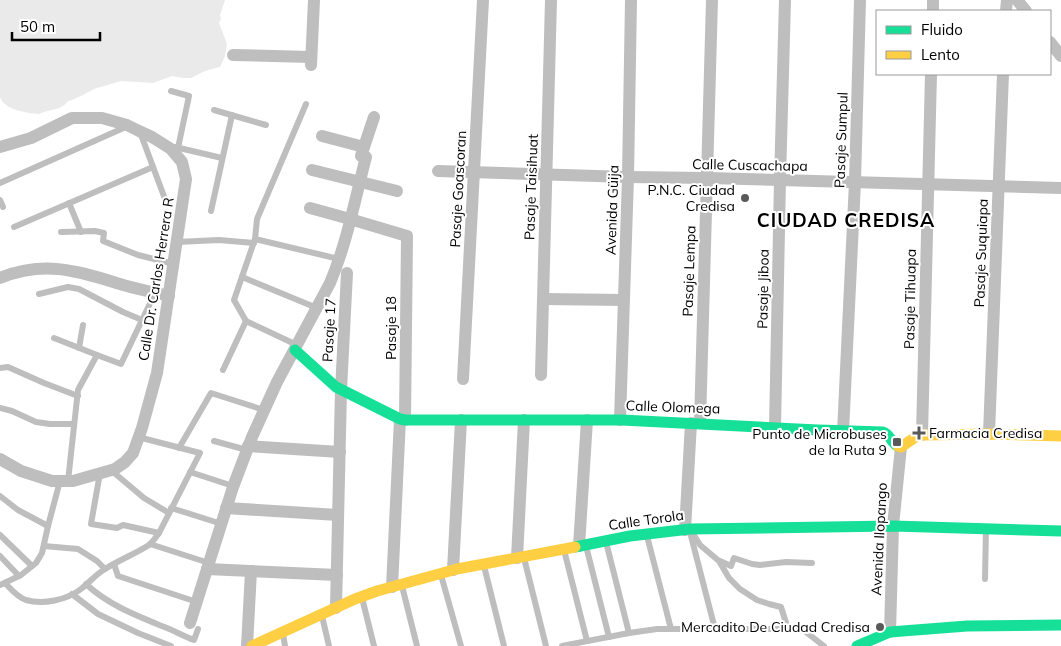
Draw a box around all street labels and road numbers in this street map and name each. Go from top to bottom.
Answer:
street label: Pasaje Sumpul [830,92,852,188]
street label: Pasaje Goascoran [446,130,470,248]
street label: Pasaje Taisihuat [520,134,542,240]
street label: Calle Cuscachapa [692,155,808,175]
street label: Avenida Güija [601,165,623,255]
street label: Calle Dr. Carlos Herrera R [134,196,178,362]
street label: Pasaje Suquiapa [970,198,992,308]
street label: Pasaje Lempa [678,225,700,317]
street label: Pasaje Jiboa [753,249,773,329]
street label: Pasaje Tihuapa [900,249,920,349]
street label: Pasaje 18 [382,296,400,360]
street label: Pasaje 17 [318,298,340,362]
street label: Calle Olomega [625,396,721,418]
street label: Avenida Ilopango [867,482,891,596]
street label: Calle Torola [607,506,685,534]

